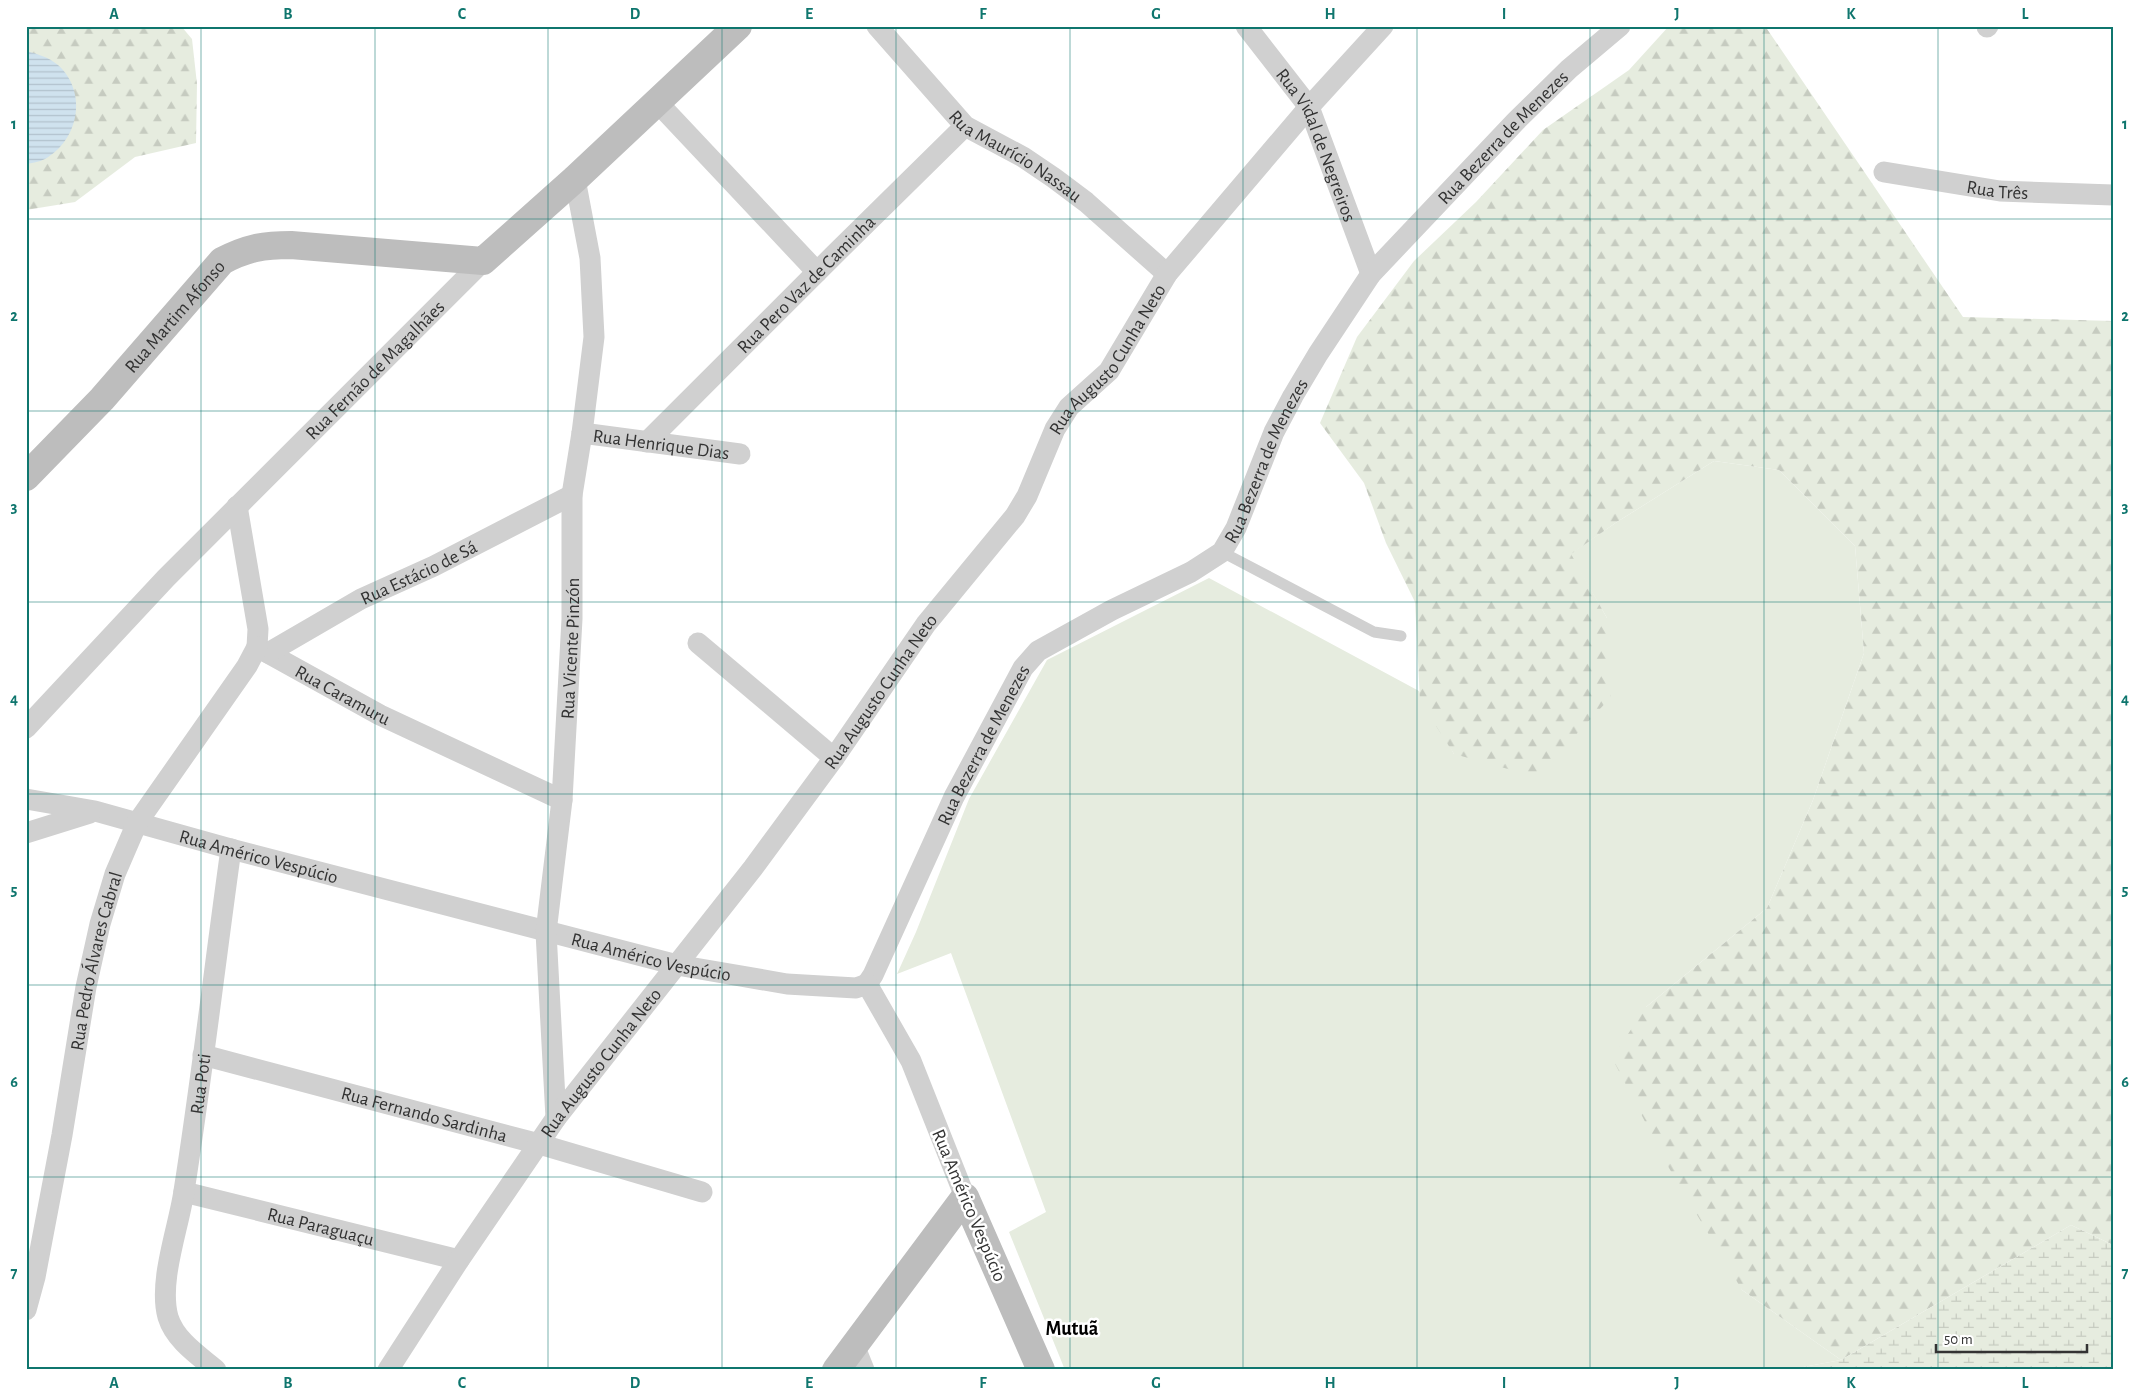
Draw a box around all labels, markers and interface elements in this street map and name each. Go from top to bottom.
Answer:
text: A [109,6,119,22]
text: B [283,6,293,22]
text: C [458,6,467,22]
text: D [630,6,641,22]
text: E [805,6,813,22]
text: F [979,6,987,22]
text: G [1151,6,1161,22]
text: H [1324,6,1336,22]
text: I [1502,6,1506,22]
text: J [1674,6,1680,22]
text: K [1846,6,1856,22]
text: L [2022,6,2029,22]
street label: Rua Vidal de Negreiros [1272,65,1359,225]
street label: Rua Bezerra de Menezes [1435,68,1572,208]
street label: Rua Maurício Nassau [945,107,1085,207]
text: 1 [11,116,17,132]
text: 1 [2122,116,2128,132]
street label: Rua Três [1965,178,2029,203]
street label: Rua Pero Vaz de Caminha [734,212,879,357]
street label: Rua Martim Afonso [122,257,229,377]
street label: Rua Augusto Cunha Neto [1046,281,1170,438]
street label: Rua Fernão de Magalhães [302,298,449,444]
text: 2 [10,308,18,324]
text: 2 [2121,308,2129,324]
street label: Rua Bezerra de Menezes [1221,376,1312,547]
street label: Rua Henrique Dias [592,427,731,464]
text: 3 [11,499,18,515]
text: 3 [2122,499,2129,515]
street label: Rua Estácio de Sá [358,537,481,609]
street label: Rua Vicente Pinzón [558,578,583,720]
street label: Rua Augusto Cunha Neto [821,611,941,773]
street label: Rua Caramuru [291,662,393,729]
street label: Rua Bezerra de Menezes [935,662,1034,828]
text: 4 [10,691,18,707]
text: 4 [2121,691,2129,707]
street label: Rua Américo Vespúcio [177,827,340,887]
street label: Rua Pedro Álvares Cabral [68,870,126,1052]
text: 5 [11,882,18,898]
text: 5 [2122,882,2129,898]
street label: Rua Américo Vespúcio [569,930,732,985]
street label: Rua Augusto Cunha Neto [538,985,665,1141]
street label: Rua Poti [188,1053,215,1115]
text: 6 [10,1074,18,1090]
text: 6 [2121,1074,2129,1090]
street label: Rua Fernando Sardinha [339,1084,509,1146]
street label: Rua Américo Vespúcio [928,1127,1009,1284]
street label: Rua Paraguaçu [265,1205,376,1250]
text: 7 [11,1265,18,1281]
text: 7 [2122,1265,2129,1281]
district label: Mutuã [1046,1319,1099,1339]
scale bar [1936,1321,2088,1353]
text: 50 m [1944,1332,1973,1347]
text: A [109,1375,119,1391]
text: B [283,1375,293,1391]
text: C [458,1375,467,1391]
text: D [630,1375,641,1391]
text: E [805,1375,813,1391]
text: F [979,1375,987,1391]
text: G [1151,1375,1161,1391]
text: H [1324,1375,1336,1391]
text: I [1502,1375,1506,1391]
text: J [1674,1375,1680,1391]
text: K [1846,1375,1856,1391]
text: L [2022,1375,2029,1391]

